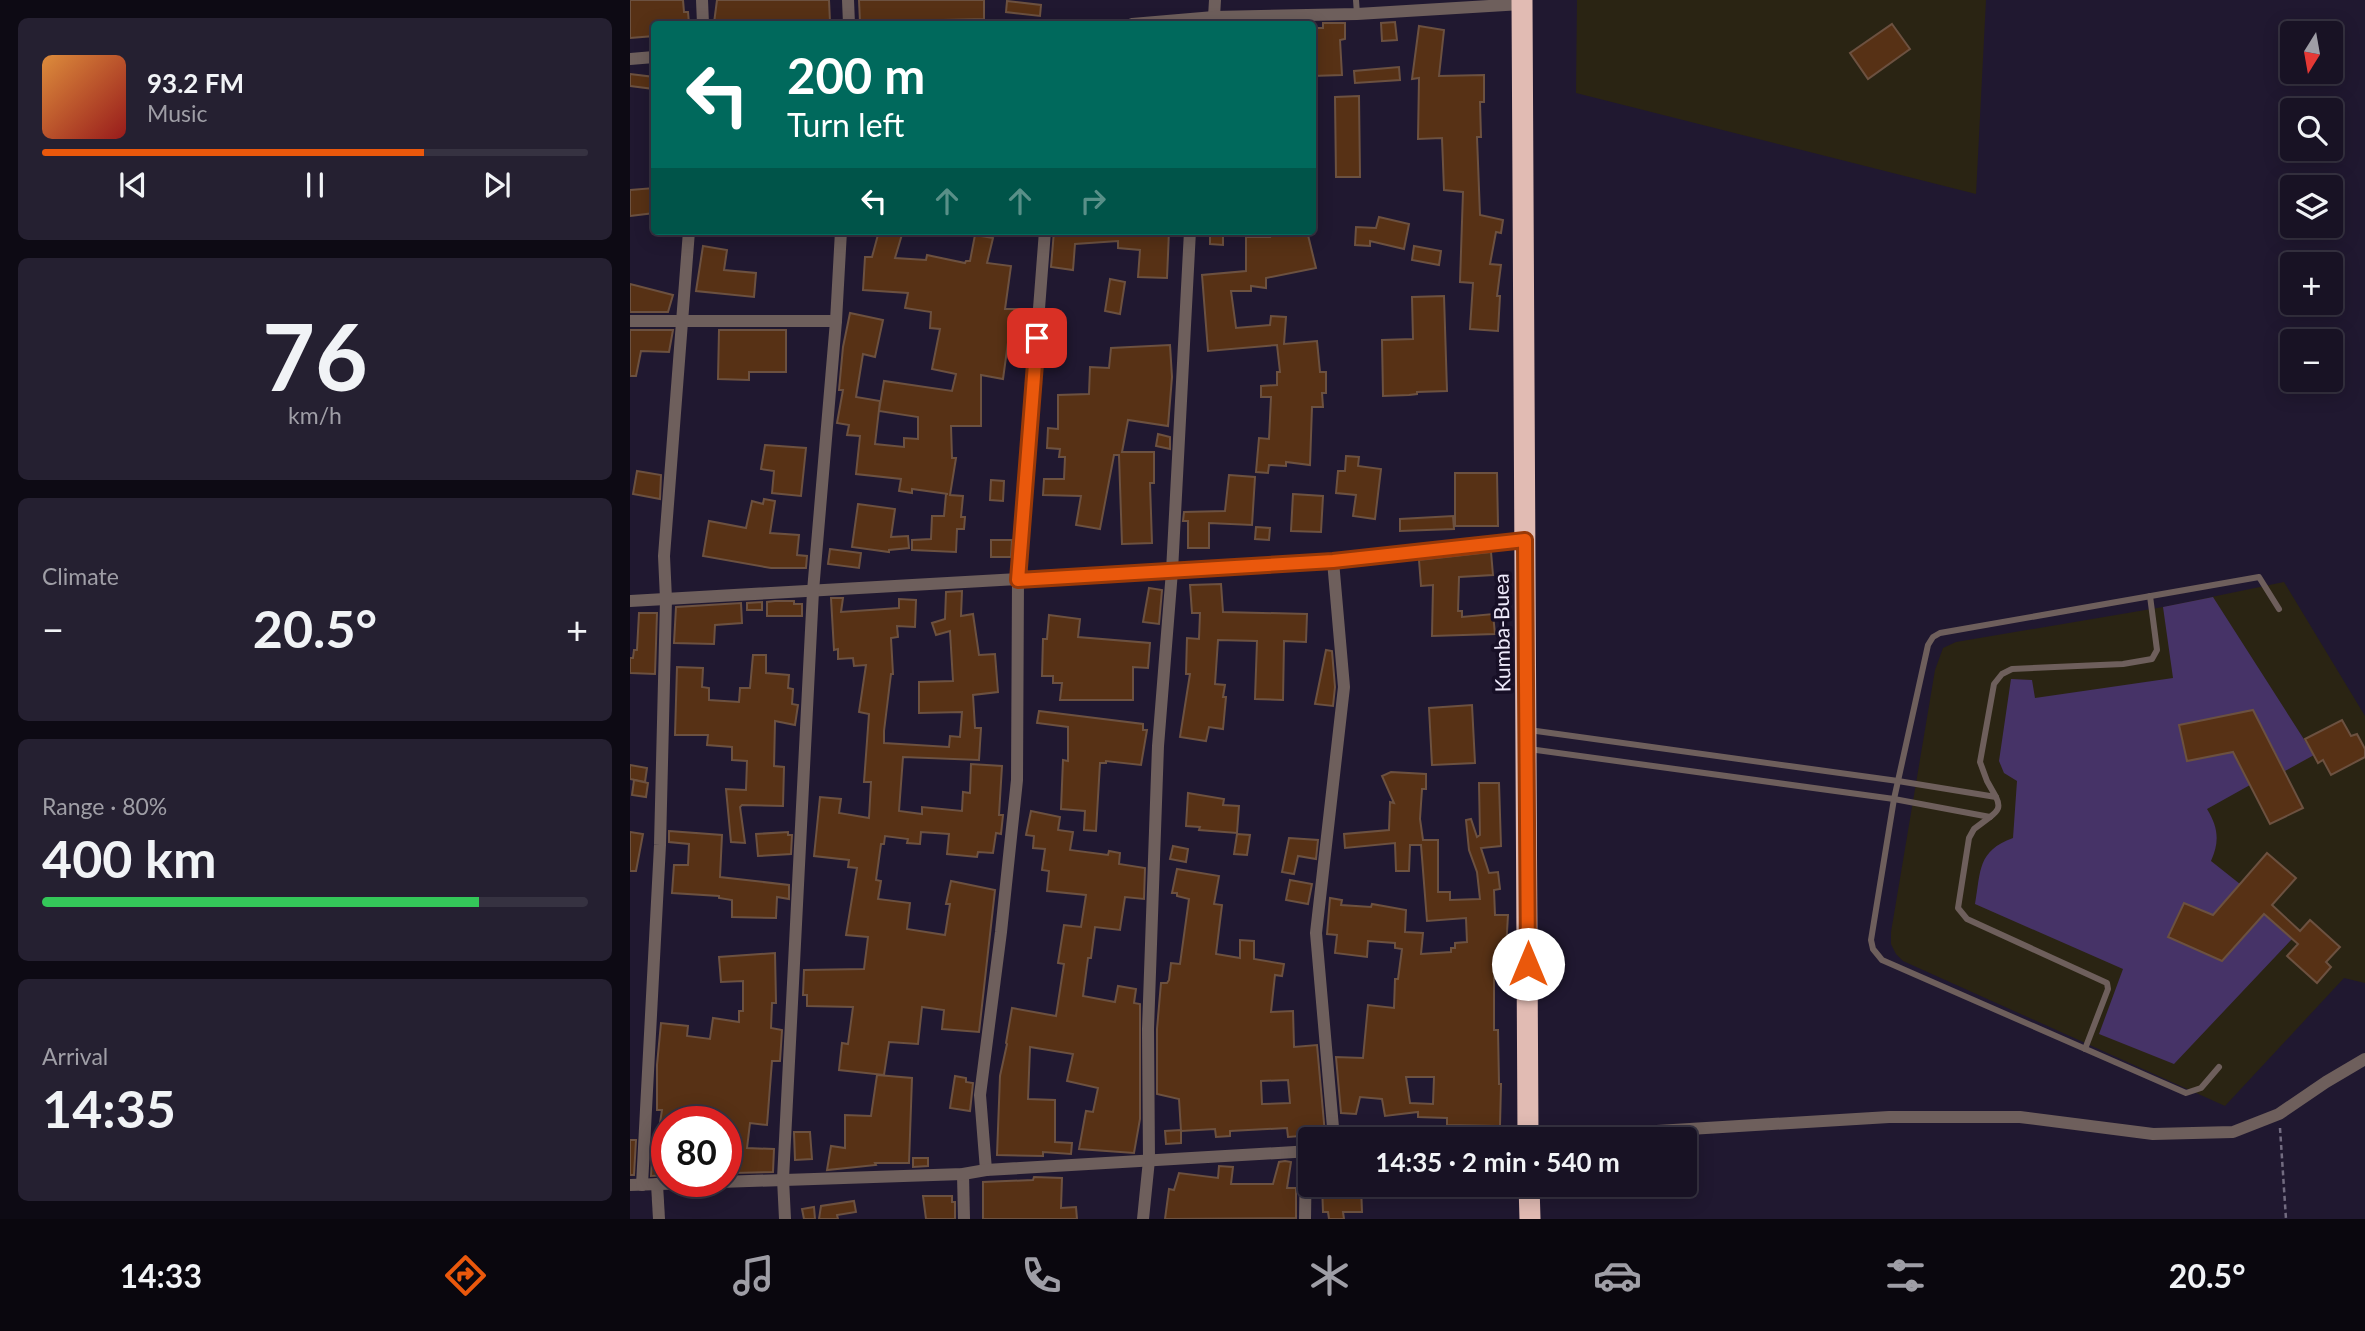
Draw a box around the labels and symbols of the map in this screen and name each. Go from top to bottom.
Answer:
north arrow [2280,21,2343,84]
pin [1007,308,1067,368]
street label: Kumba-Buea [1487,573,1515,693]
position arrow [1491,927,1565,1001]
speed limit sign: 80 [651,1106,742,1197]

